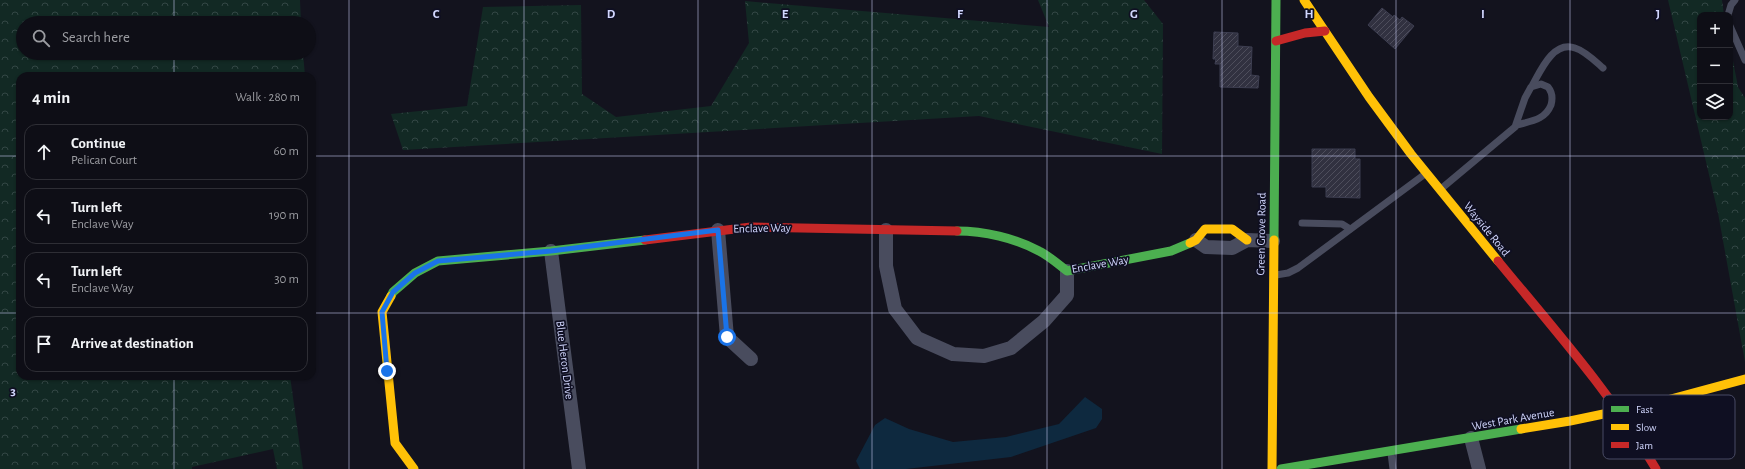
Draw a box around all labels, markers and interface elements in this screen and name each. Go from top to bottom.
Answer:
text: C [433,8,440,21]
text: D [607,8,616,21]
text: E [782,8,789,21]
text: F [957,8,964,21]
text: G [1130,8,1138,21]
text: H [1304,8,1314,21]
text: I [1481,8,1485,21]
text: J [1656,8,1660,21]
map controls [1697,12,1733,120]
button: + [1697,12,1733,48]
search box [16,16,316,60]
icon: search [30,27,52,49]
text: Search here [62,30,130,45]
button: − [1697,48,1733,84]
button: layers [1697,84,1733,120]
text: 4 min [32,89,70,106]
text: Walk · 280 m [235,91,300,104]
text: Continue [71,136,126,151]
icon: ahead [33,141,55,163]
text: 60 m [273,145,299,158]
text: Pelican Court [71,154,137,167]
street label: Green Grove Road [1254,192,1268,276]
text: Turn left [71,200,122,215]
street label: Wayside Road [1461,200,1512,259]
icon: left [33,205,55,227]
text: 190 m [269,209,299,222]
text: Enclave Way [71,218,134,231]
street label: Enclave Way [733,221,791,236]
street label: Enclave Way [1070,253,1130,276]
text: Turn left [71,264,122,279]
icon: left [33,269,55,291]
text: 30 m [274,273,299,286]
text: Enclave Way [71,282,134,295]
street label: Blue Heron Drive [554,320,576,400]
route start [718,328,736,346]
icon: arrive [33,333,55,355]
text: Arrive at destination [71,336,194,351]
route end [378,362,396,380]
text: 3 [10,385,16,398]
legend [1603,395,1735,459]
text: Fast [1636,404,1654,415]
street label: West Park Avenue [1471,406,1555,432]
text: Slow [1636,422,1657,433]
text: Jam [1636,440,1653,451]

